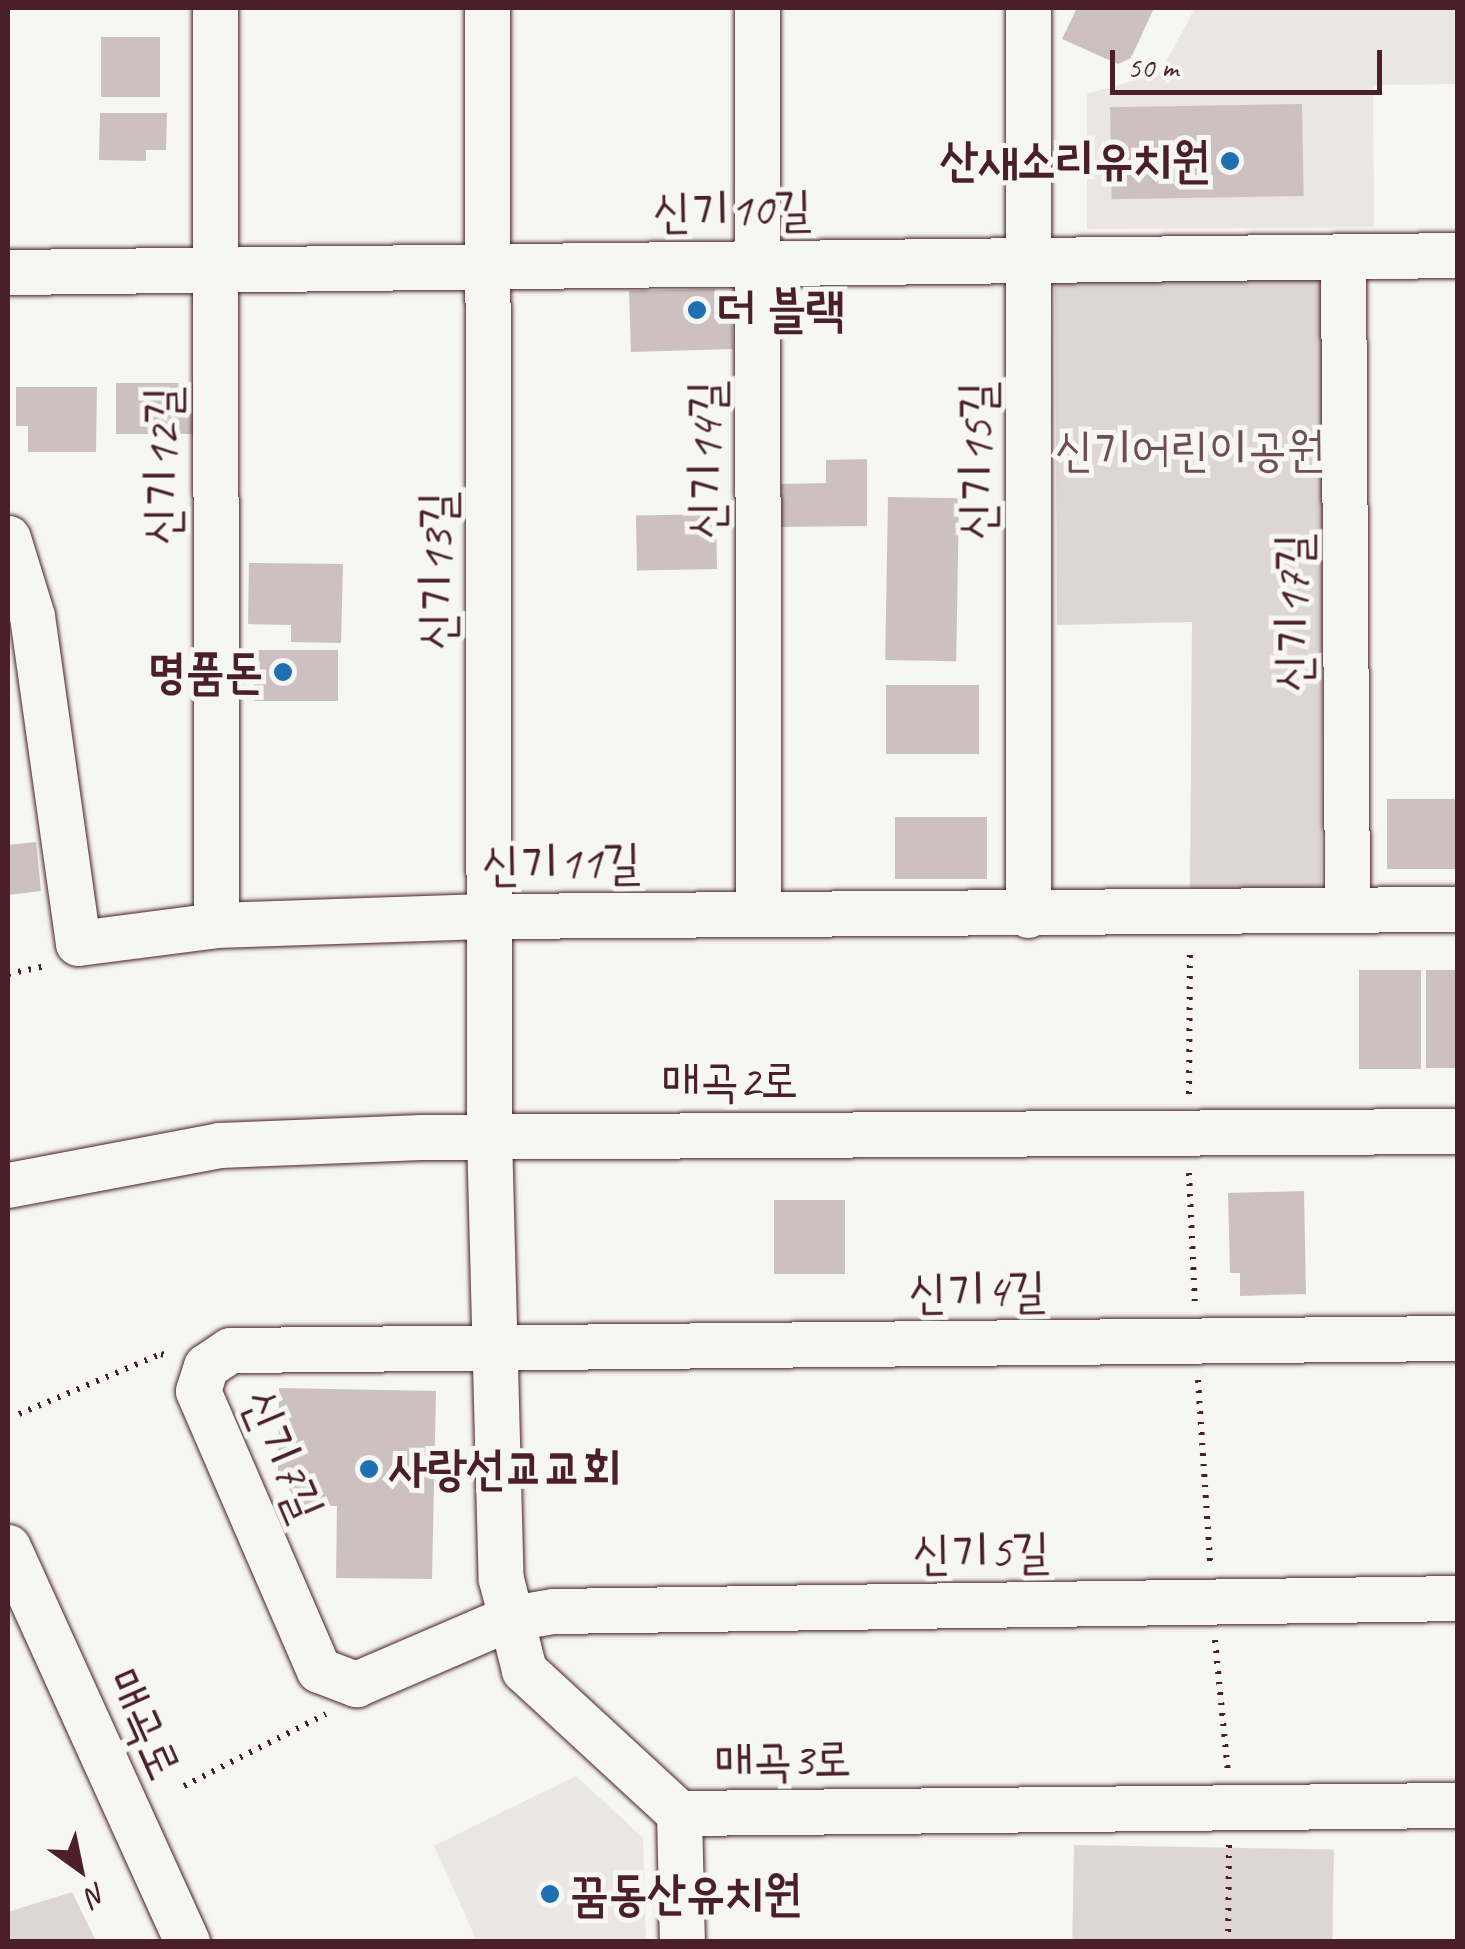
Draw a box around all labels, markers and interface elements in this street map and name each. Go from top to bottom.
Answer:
scale bar [1115,30,1388,92]
text: 50 m [1127,48,1178,86]
place label: 산새소리유치원 [940,132,1210,190]
marker: 산새소리유치원 [1219,150,1241,172]
street label: 신기10길 [652,180,812,240]
place label: 더 블랙 [717,281,844,339]
marker: 더 블랙 [686,299,708,321]
street label: 신기14길 [677,380,735,540]
street label: 신기15길 [948,381,1006,541]
street label: 신기12길 [133,386,191,546]
park label: 신기어린이공원 [1055,421,1325,479]
street label: 신기13길 [408,491,466,651]
street label: 신기17길 [1264,533,1322,693]
place label: 명품돈 [147,643,263,701]
marker: 명품돈 [272,661,294,683]
street label: 신기11길 [481,833,641,893]
street label: 매곡2로 [661,1052,799,1110]
street label: 신기4길 [908,1261,1046,1321]
street label: 신기7길 [230,1380,336,1530]
place label: 사랑선교교회 [389,1440,621,1498]
marker: 사랑선교교회 [358,1458,380,1480]
street label: 신기5길 [912,1522,1050,1582]
street label: 매곡로 [94,1659,194,1789]
street label: 매곡3로 [714,1730,852,1790]
north arrow [30,1819,130,1919]
place label: 꿈동산유치원 [570,1865,802,1923]
text: N [80,1875,113,1914]
marker: 꿈동산유치원 [539,1883,561,1905]

